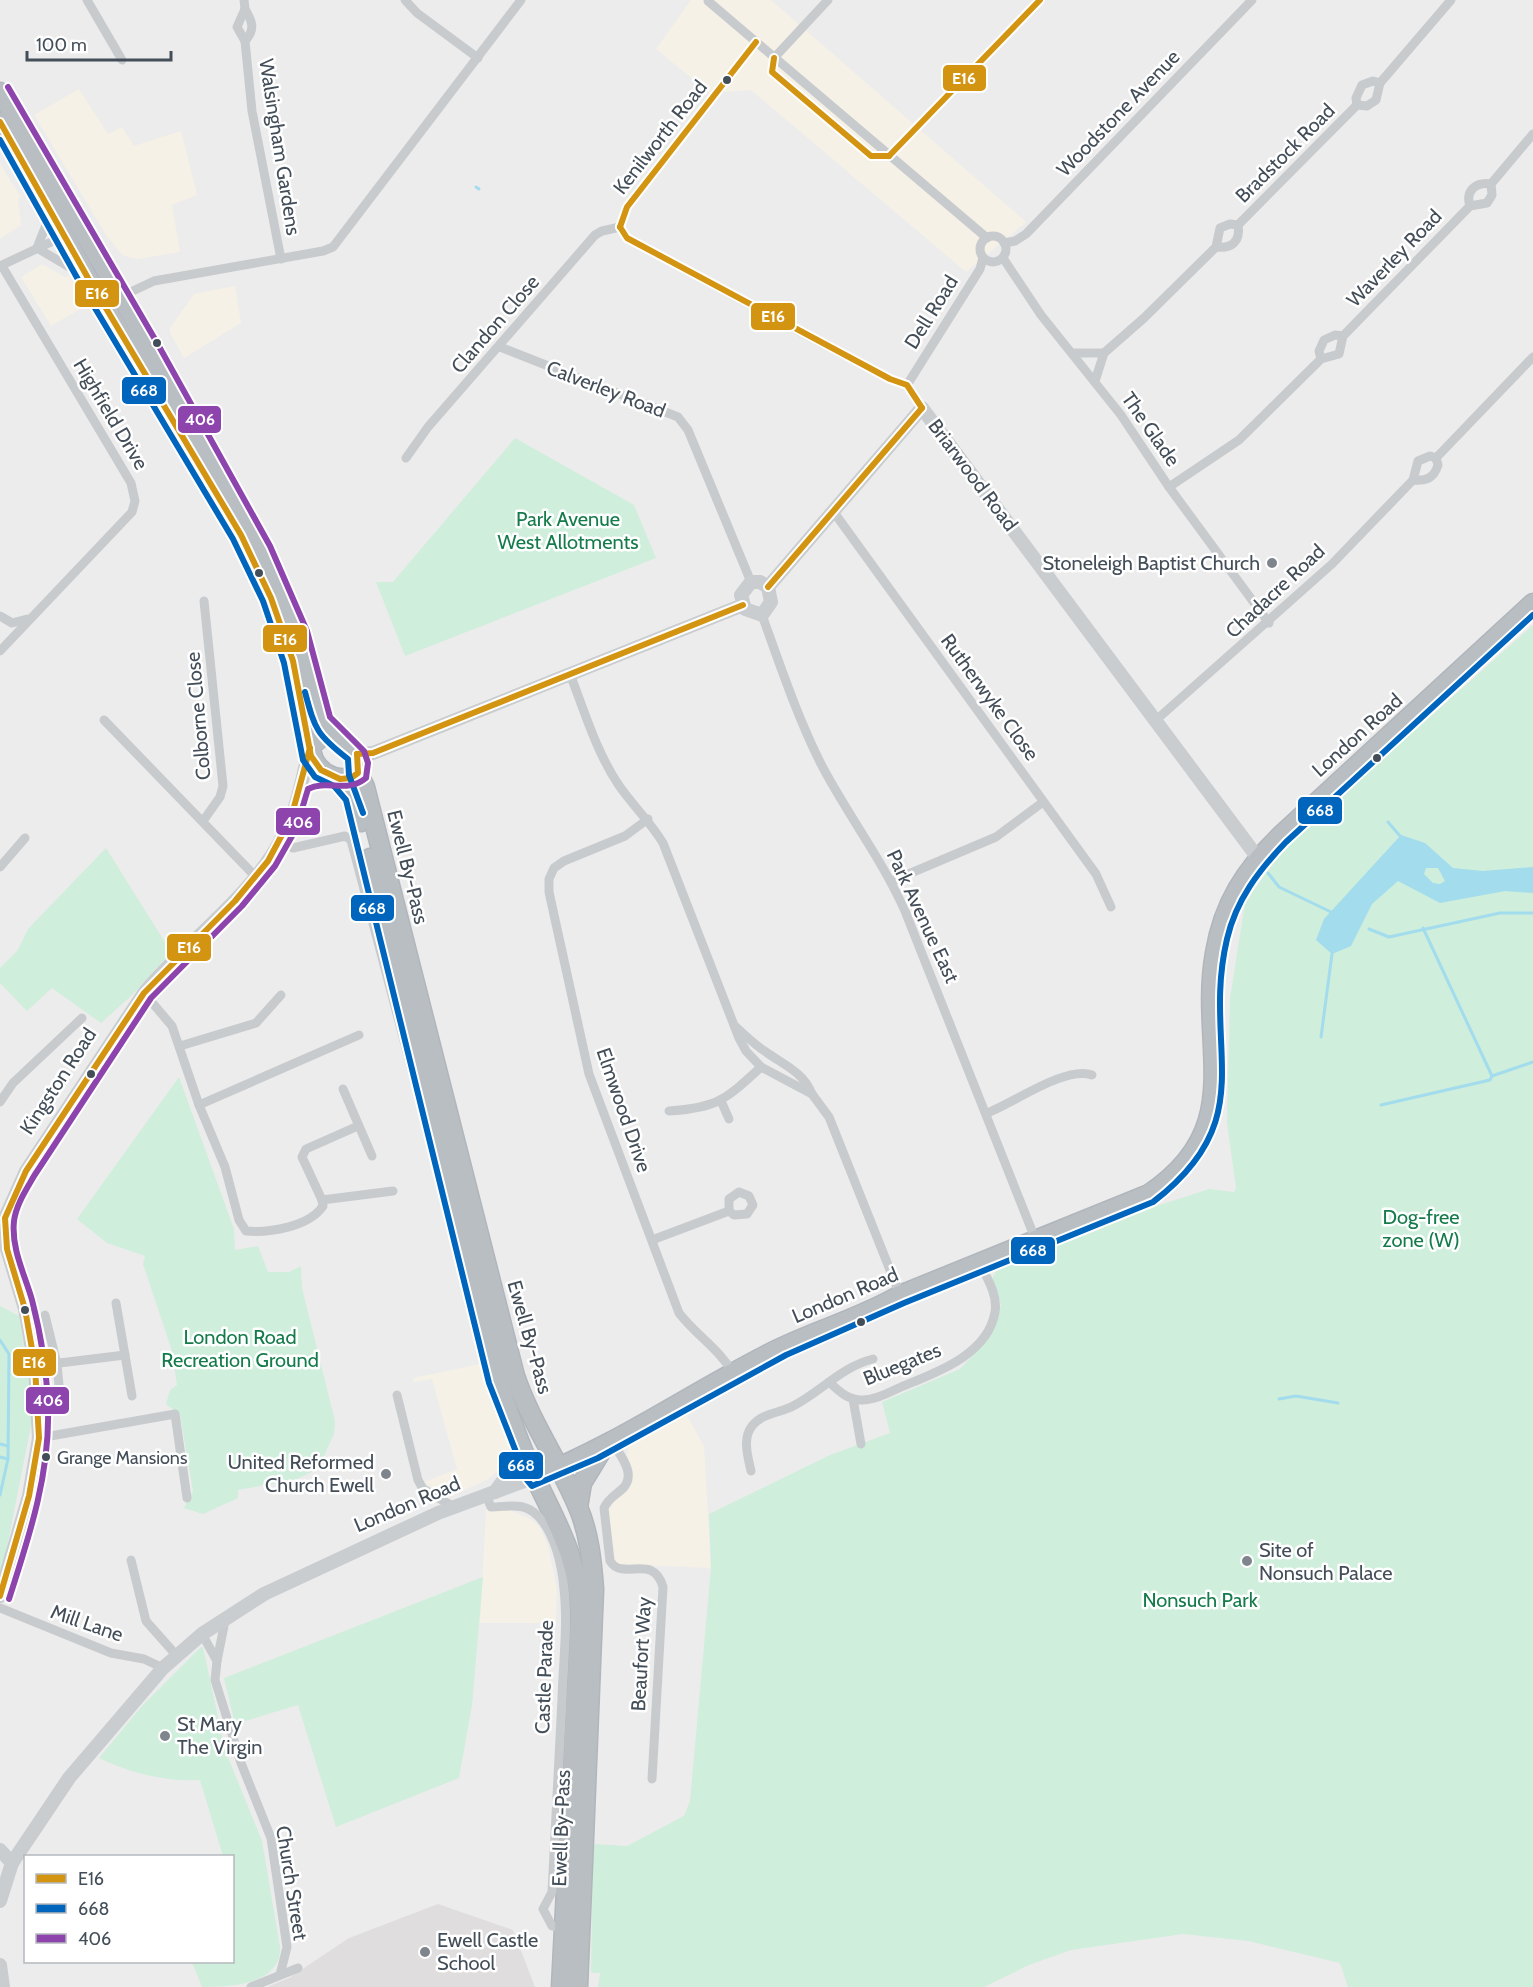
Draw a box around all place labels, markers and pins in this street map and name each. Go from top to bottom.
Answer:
unlabelled marker [721,74,733,86]
unlabelled marker [151,337,163,349]
place label: Stoneleigh Baptist Church [1042,551,1260,575]
marker: Stoneleigh Baptist Church [1265,556,1279,570]
unlabelled marker [253,567,265,579]
unlabelled marker [1371,752,1383,764]
unlabelled marker [85,1068,97,1080]
unlabelled marker [19,1304,31,1316]
unlabelled marker [855,1316,867,1328]
place label: Grange Mansions [57,1447,187,1469]
place label: United Reformed Church Ewell [227,1450,374,1497]
marker: Grange Mansions [40,1451,52,1463]
marker: United Reformed Church Ewell [379,1467,393,1481]
place label: Site of Nonsuch Palace [1259,1538,1392,1585]
marker: Site of Nonsuch Palace [1240,1554,1254,1568]
place label: St Mary The Virgin [177,1712,262,1759]
marker: St Mary The Virgin [158,1729,172,1743]
place label: Ewell Castle School [437,1928,538,1975]
marker: Ewell Castle School [418,1945,432,1959]

